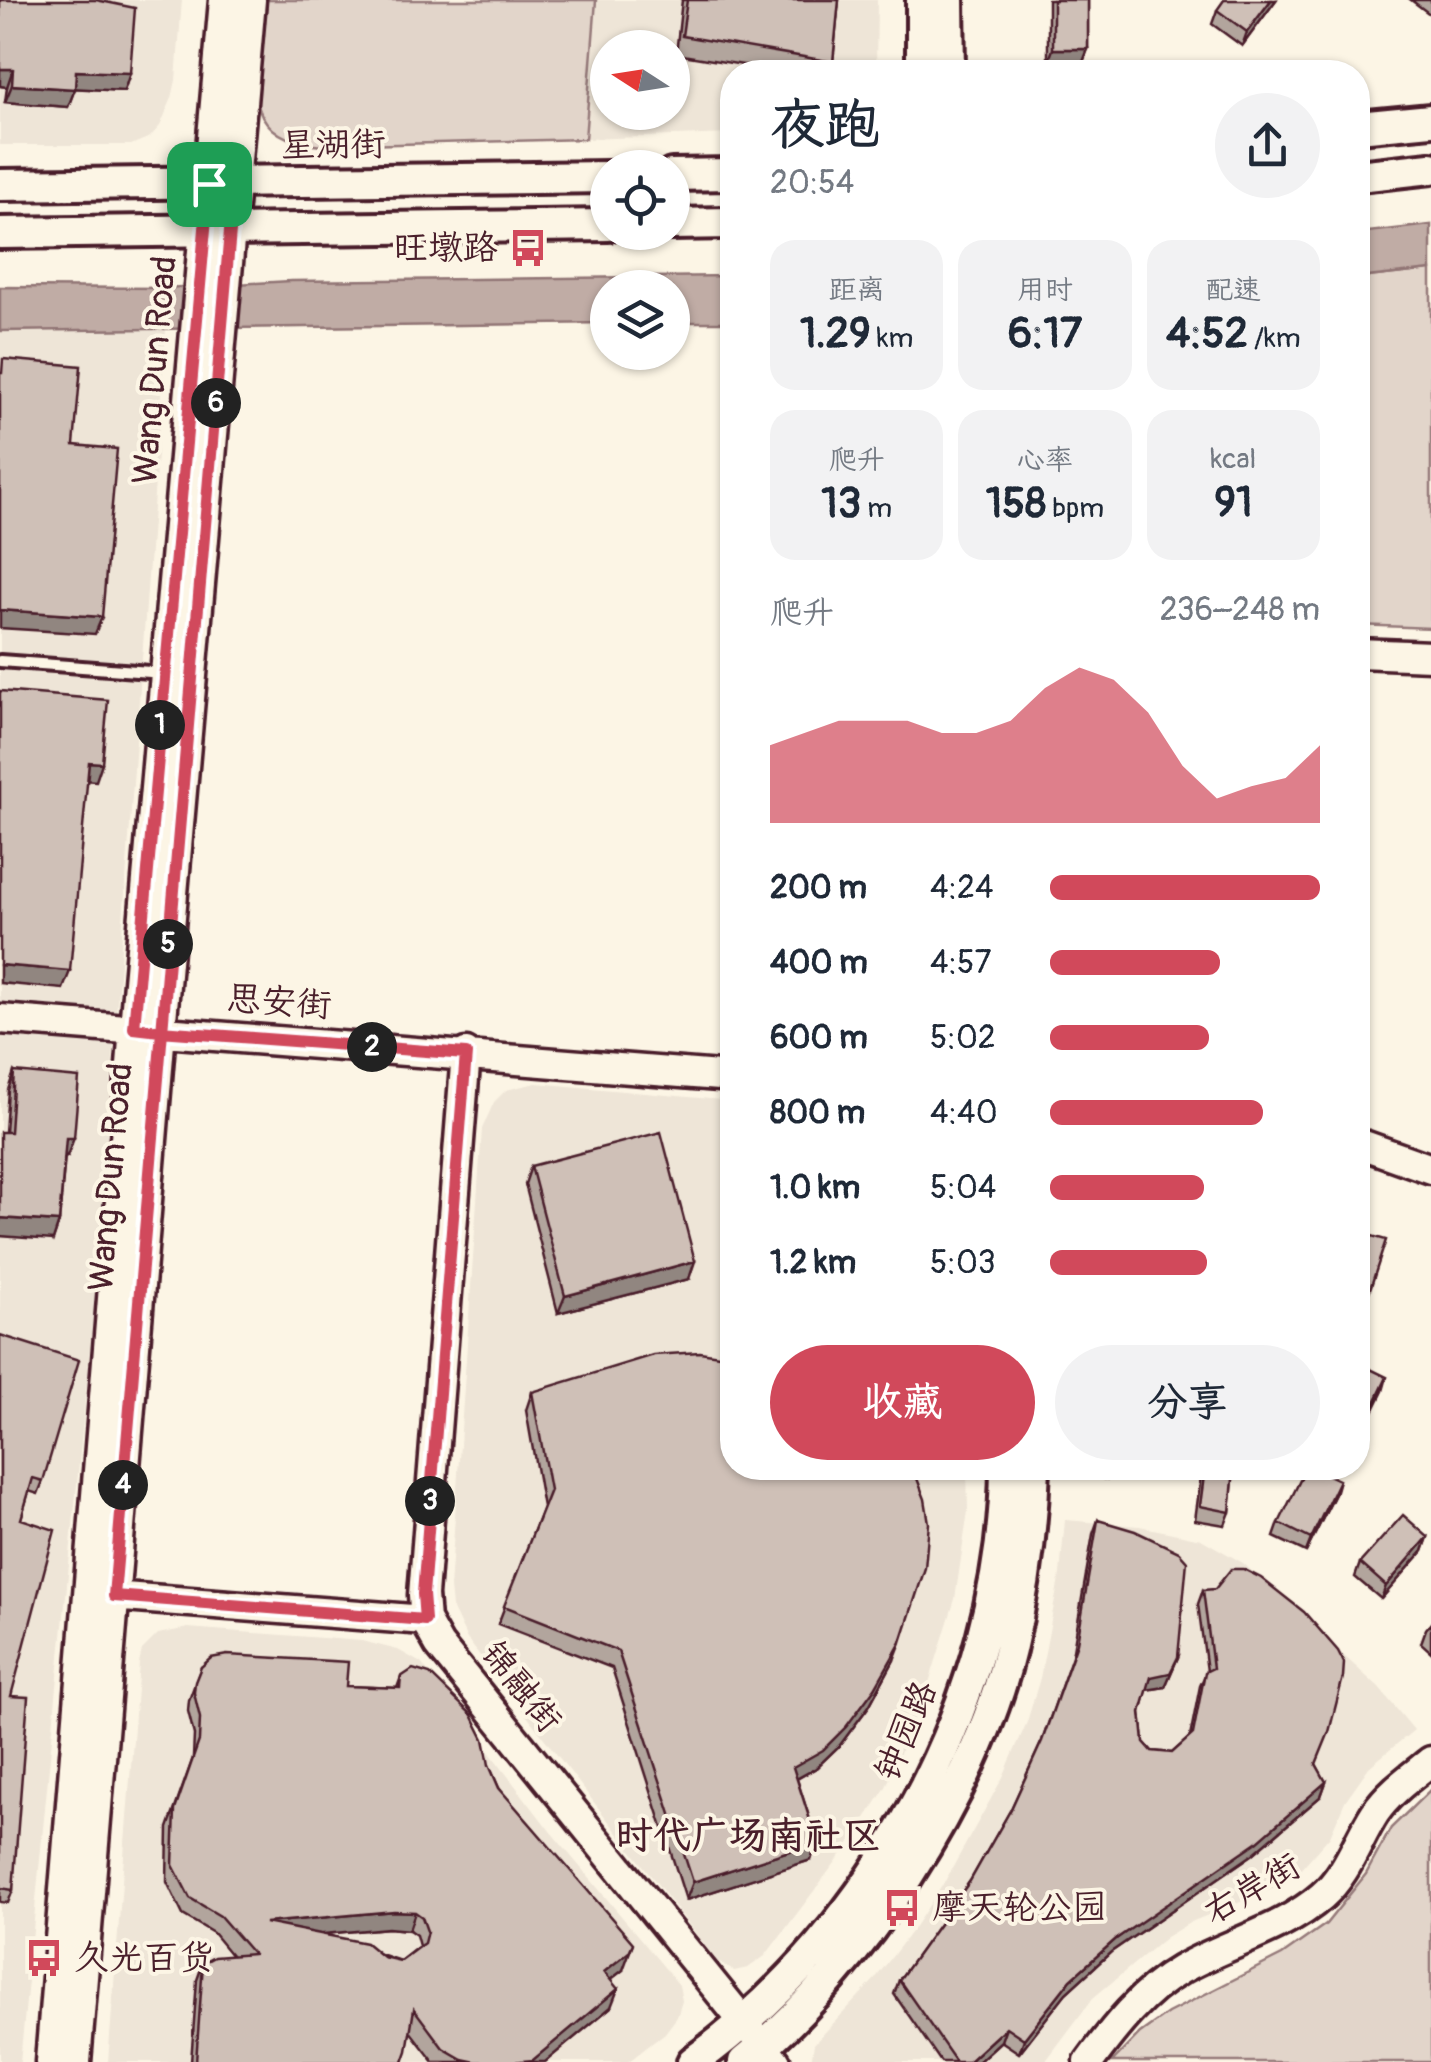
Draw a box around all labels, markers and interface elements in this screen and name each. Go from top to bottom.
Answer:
north arrow [590,30,690,130]
map controls [590,30,690,370]
text: 夜跑 [770,91,880,160]
button: share [1215,93,1320,198]
street label: 星湖街 [280,122,386,168]
pin [167,142,252,227]
button: locate [590,150,690,250]
icon: arrive [182,157,237,212]
text: 20:54 [770,163,854,203]
place label: 旺墩路 [393,226,498,270]
bus stop icon: 旺墩路 [507,227,549,269]
street label: Wang Dun Road [123,254,187,486]
button: layers [590,270,690,370]
text: 距离 [829,273,885,308]
text: 用时 [1017,273,1073,308]
text: 配速 [1205,273,1261,308]
text: 1.29 [800,308,871,360]
text: 6:17 [1008,308,1082,360]
text: 4:52 [1166,308,1248,360]
text: km [871,321,913,356]
text: /km [1248,321,1301,356]
pin: 6 [191,378,241,428]
text: 6 [208,385,224,420]
text: kcal [1211,442,1256,477]
text: 爬升 [829,443,885,478]
text: 心率 [1017,443,1073,478]
text: 91 [1214,477,1252,529]
text: 13 [821,478,861,530]
text: 158 [986,478,1046,530]
text: m [861,491,892,526]
text: bpm [1046,491,1104,526]
text: 236–248 m [1160,590,1320,630]
text: 爬升 [770,593,834,633]
pin: 1 [135,700,185,750]
text: 1 [155,707,165,742]
text: 200 m [770,868,867,908]
text: 4:24 [930,868,994,908]
pin: 5 [143,919,193,969]
text: 5 [160,926,176,961]
text: 400 m [770,943,868,983]
text: 4:57 [930,943,991,983]
street label: 思安街 [225,976,333,1028]
text: 600 m [770,1018,868,1058]
text: 5:02 [930,1018,996,1058]
pin: 2 [347,1022,397,1072]
text: 2 [364,1029,380,1064]
street label: Wang Dun Road [79,1061,143,1293]
text: 800 m [770,1093,865,1133]
text: 4:40 [930,1093,998,1133]
text: 1.0 km [770,1168,860,1208]
text: 5:04 [930,1168,996,1208]
text: 1.2 km [770,1243,856,1283]
text: 5:03 [930,1243,996,1283]
button: 收藏 [770,1345,1035,1460]
button: 分享 [1055,1345,1320,1460]
pin: 4 [98,1460,148,1510]
text: 4 [115,1467,131,1502]
pin: 3 [405,1476,455,1526]
text: 3 [422,1483,438,1518]
street label: 锦融街 [471,1632,571,1742]
street label: 钟园路 [865,1674,947,1788]
district label: 时代广场南社区 [615,1812,881,1860]
street label: 右岸街 [1196,1844,1308,1934]
place label: 摩天轮公园 [932,1886,1107,1930]
bus stop icon: 摩天轮公园 [881,1887,923,1929]
place label: 久光百货 [74,1936,214,1980]
bus stop icon: 久光百货 [23,1937,65,1979]

